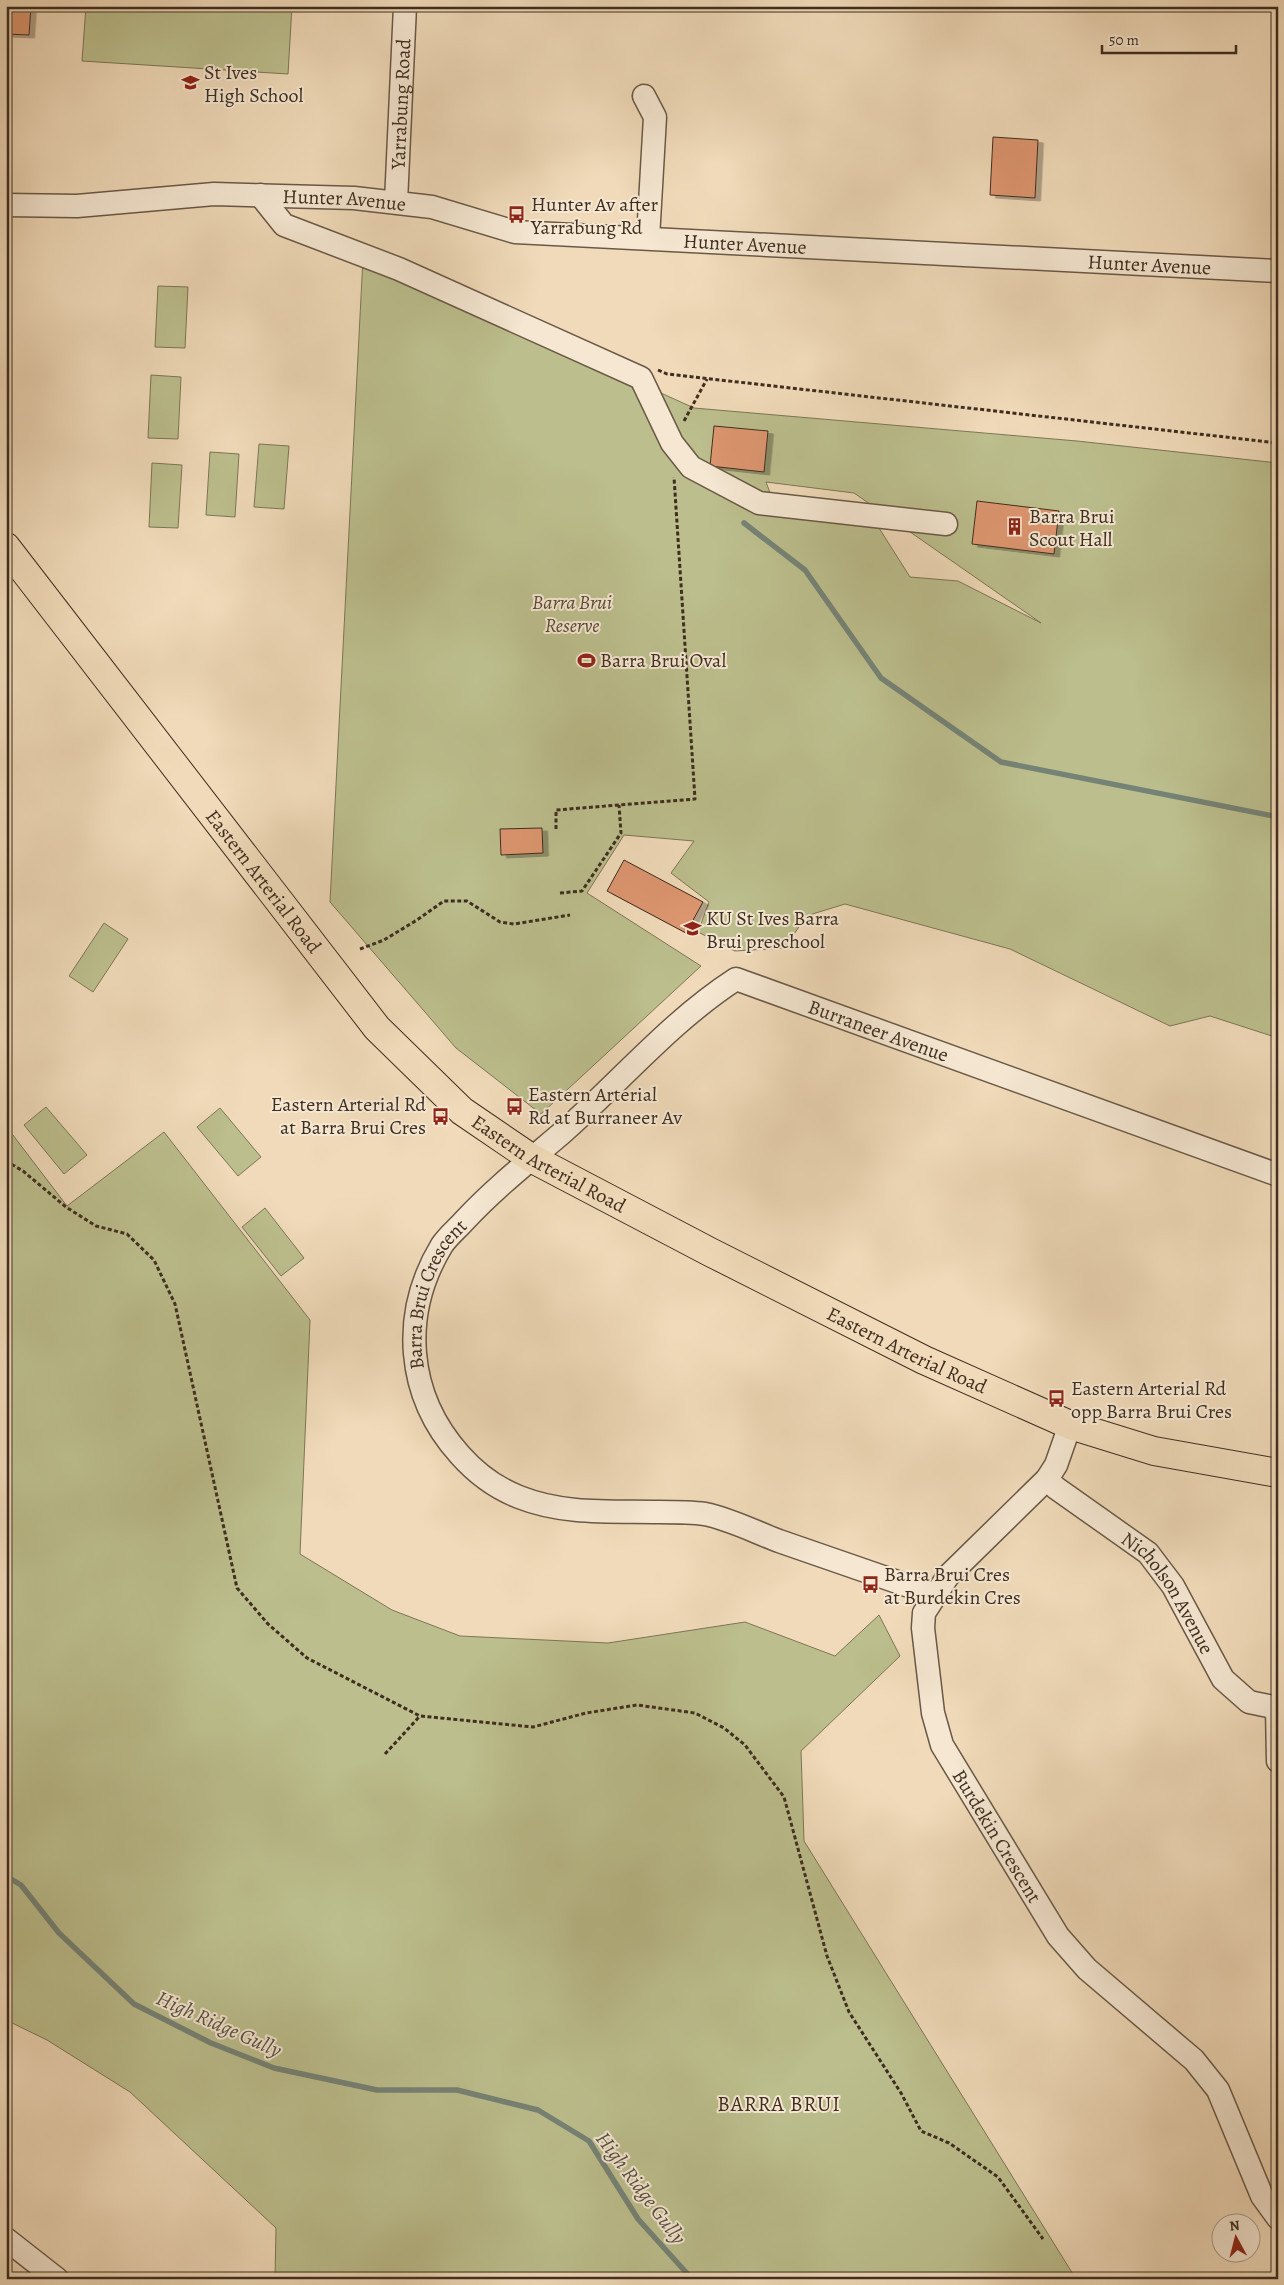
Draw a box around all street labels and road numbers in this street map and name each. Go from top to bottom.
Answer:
street label: Yarrabung Road [384,38,417,171]
street label: Hunter Avenue [282,182,408,217]
street label: Hunter Avenue [682,227,807,260]
street label: Hunter Avenue [1087,248,1212,281]
street label: Eastern Arterial Road [200,804,328,959]
street label: Burraneer Avenue [805,993,952,1068]
street label: Eastern Arterial Road [466,1108,631,1219]
street label: Barra Brui Crescent [401,1212,473,1372]
street label: Eastern Arterial Road [822,1300,992,1400]
street label: Nicholson Avenue [1116,1525,1221,1659]
street label: Burdekin Crescent [946,1764,1048,1908]

